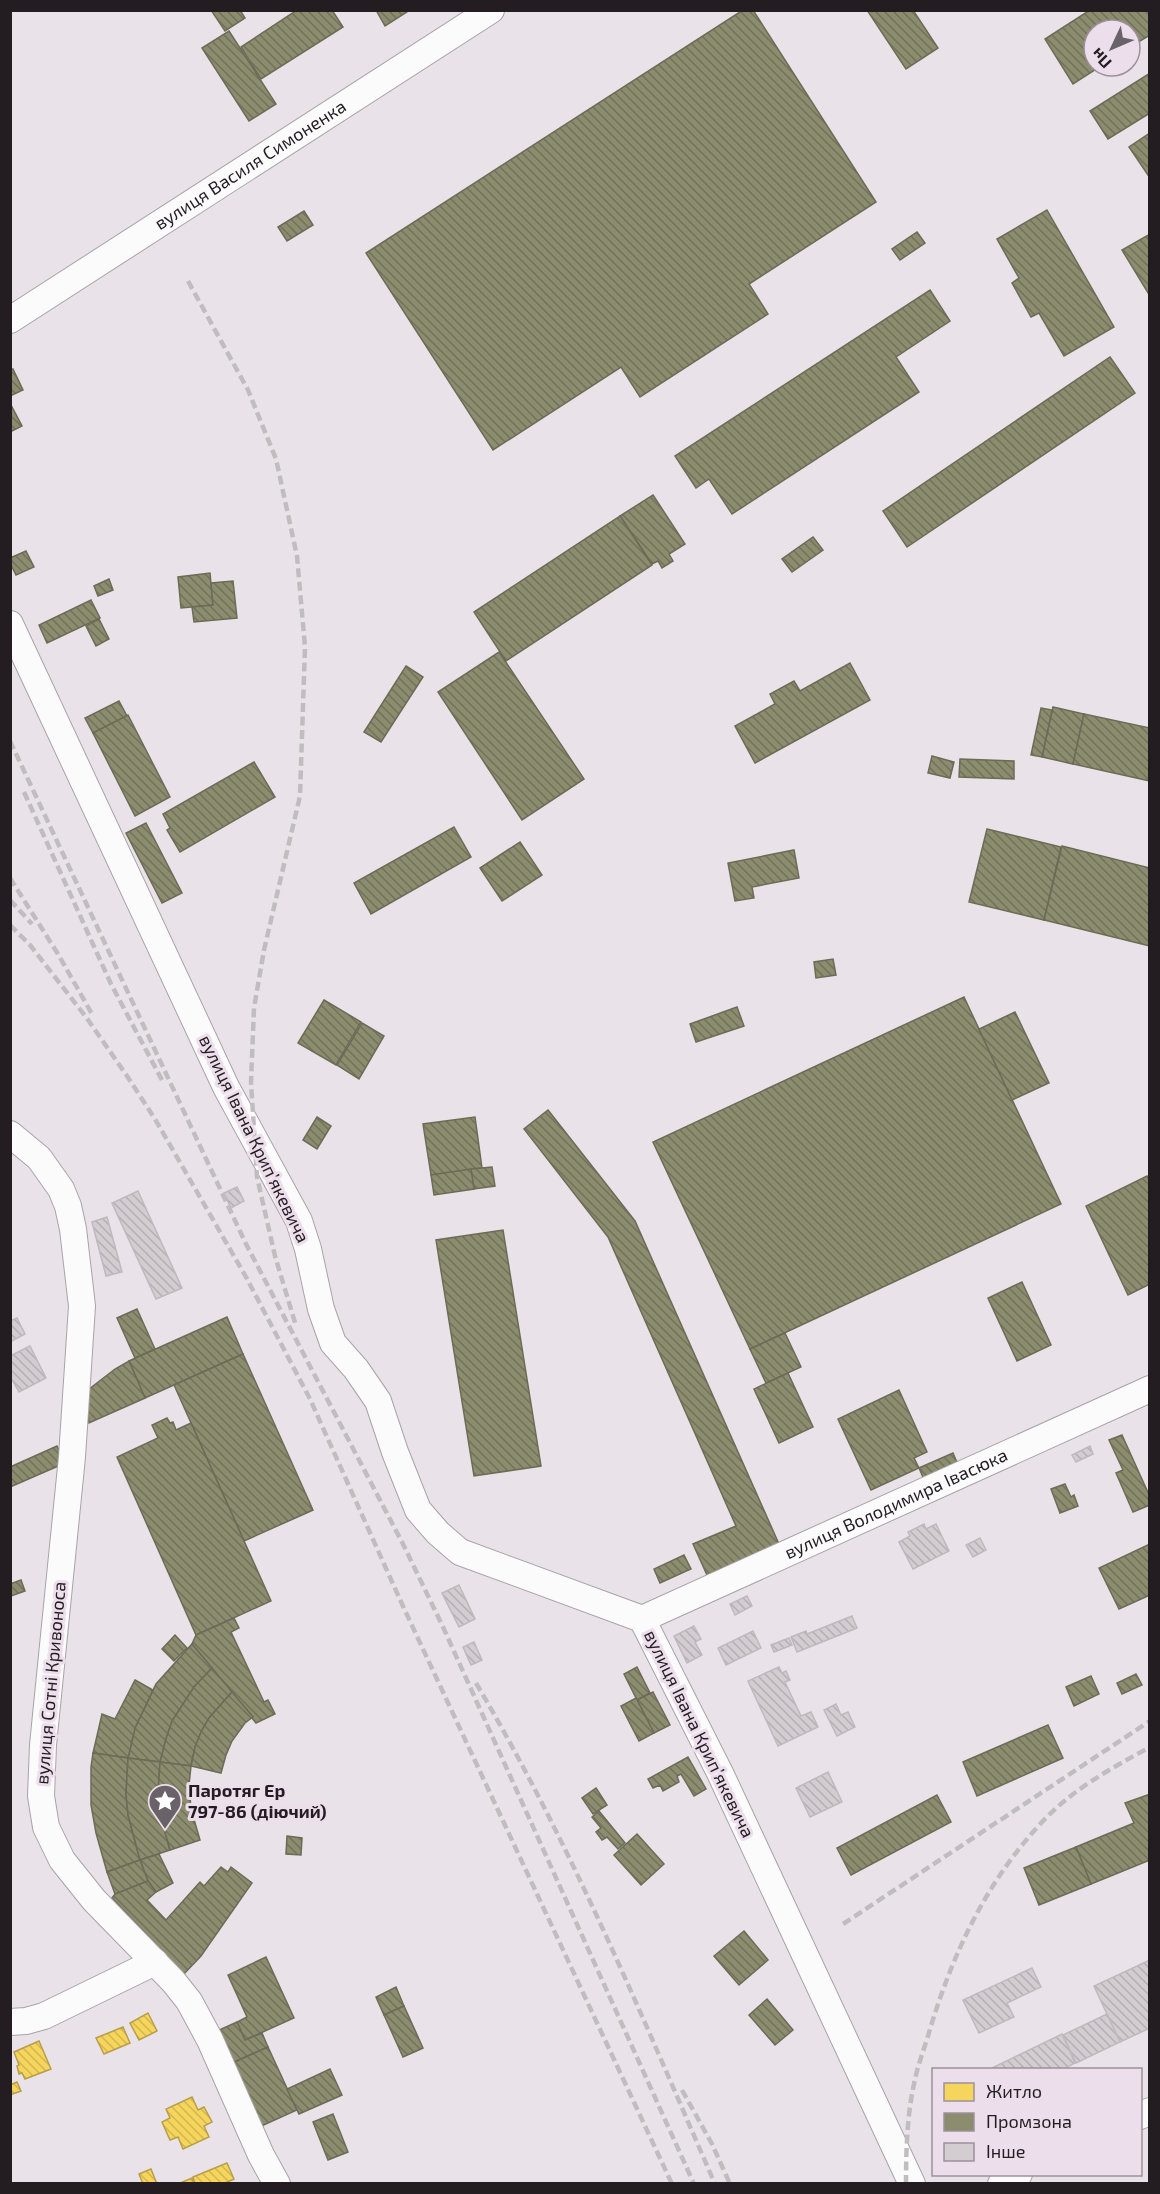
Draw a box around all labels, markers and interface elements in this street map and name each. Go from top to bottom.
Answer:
north arrow [1082,18,1142,78]
text: Пн [1087,45,1115,73]
street label: вулиця Василя Симоненка [150,94,350,234]
street label: вулиця Івана Крипʼякевича [195,1031,315,1246]
street label: вулиця Володимира Івасюка [781,1443,1011,1563]
street label: вулиця Сотні Кривоноса [30,1580,70,1785]
street label: вулиця Івана Крипʼякевича [640,1626,760,1841]
place label: Паротяг Ер 797-86 (діючий) [188,1779,327,1822]
place icon: Паротяг Ер 797-86 (діючий) [147,1783,183,1830]
legend [932,2068,1142,2176]
text: Житло [986,2080,1042,2102]
text: Промзона [986,2110,1072,2132]
text: Інше [986,2140,1025,2162]

